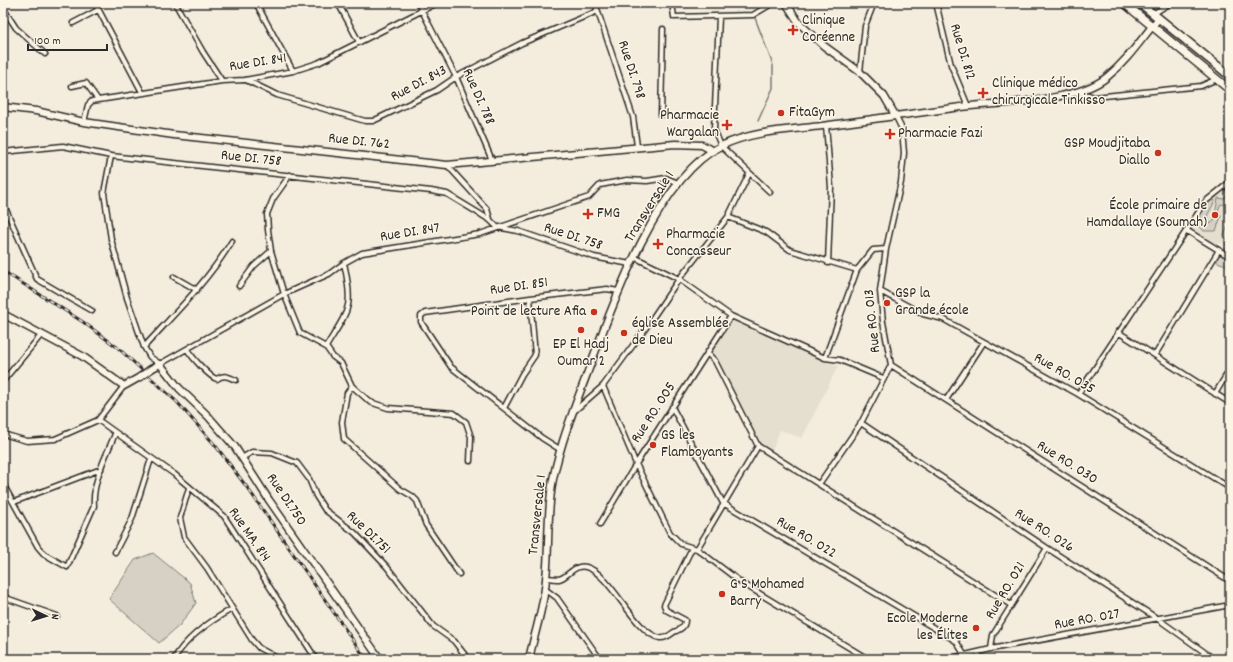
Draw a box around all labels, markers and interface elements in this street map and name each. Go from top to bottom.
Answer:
place label: Clinique Coréenne [802,10,856,49]
street label: Rue DI. 812 [943,21,981,83]
marker: Clinique Coréenne [787,24,799,36]
scale bar [28,26,107,52]
text: 100 m [34,33,61,50]
street label: Rue DI. 798 [611,38,651,102]
street label: Rue DI. 841 [228,48,288,78]
street label: Rue DI. 843 [387,60,451,108]
street label: Rue DI. 788 [456,65,500,129]
place label: Clinique médico chirurgicale Tinkisso [992,73,1105,112]
marker: Clinique médico chirurgicale Tinkisso [977,87,989,99]
place label: FitaGym [789,102,835,124]
place label: Pharmacie Wargalan [660,105,719,144]
marker: FitaGym [776,108,786,118]
marker: Pharmacie Wargalan [722,120,732,130]
place label: Pharmacie Fazi [898,123,983,145]
street label: Rue DI. 762 [327,128,391,156]
marker: Pharmacie Fazi [885,129,895,139]
place label: GSP Moudjitaba Diallo [1064,133,1151,172]
street label: Rue DI. 758 [220,145,282,173]
marker: GSP Moudjitaba Diallo [1153,148,1163,158]
street label: Transversale 1 [619,167,681,247]
place label: École primaire de Hamdallaye (Soumah) [1086,195,1207,234]
place label: FMG [597,203,620,225]
marker: FMG [582,208,594,220]
marker: École primaire de Hamdallaye (Soumah) [1210,210,1220,220]
street label: Rue DI. 847 [379,217,442,249]
street label: Rue DI. 758 [541,217,605,257]
place label: Pharmacie Concasseur [666,224,732,263]
marker: Pharmacie Concasseur [653,239,663,249]
street label: Rue DI. 851 [489,272,549,302]
place label: GSP la Grande école [895,283,969,322]
street label: Rue RO. 013 [859,288,887,354]
marker: GSP la Grande école [882,298,892,308]
place label: Point de lecture Afia [471,301,587,323]
marker: Point de lecture Afia [589,307,599,317]
place label: église Assemblée de Dieu [632,313,729,352]
marker: EP El Hadj Oumar 2 [576,325,586,335]
marker: église Assemblée de Dieu [619,328,629,338]
place label: EP El Hadj Oumar 2 [553,334,609,373]
street label: Rue RO. 035 [1029,348,1099,400]
street label: Rue RO. 005 [626,378,682,448]
place label: GS les Flamboyants [661,425,734,464]
street label: Rue RO. 030 [1032,435,1102,491]
marker: GS les Flamboyants [648,440,658,450]
street label: Rue DI.750 [260,469,312,531]
street label: Transversale 1 [523,474,553,556]
street label: Rue MA. 814 [222,503,276,567]
street label: Rue RO. 026 [1010,503,1078,559]
street label: Rue DI.751 [341,506,395,560]
street label: Rue RO. 022 [772,511,840,565]
street label: Rue RO. 021 [980,558,1032,624]
place label: G S Mohamed Barry [730,574,804,613]
marker: G S Mohamed Barry [717,589,727,599]
north arrow [26,596,66,636]
street label: Rue RO. 027 [1053,603,1122,637]
place label: Ecole Moderne les Élites [887,608,968,647]
text: N [46,613,62,620]
marker: Ecole Moderne les Élites [971,623,981,633]

